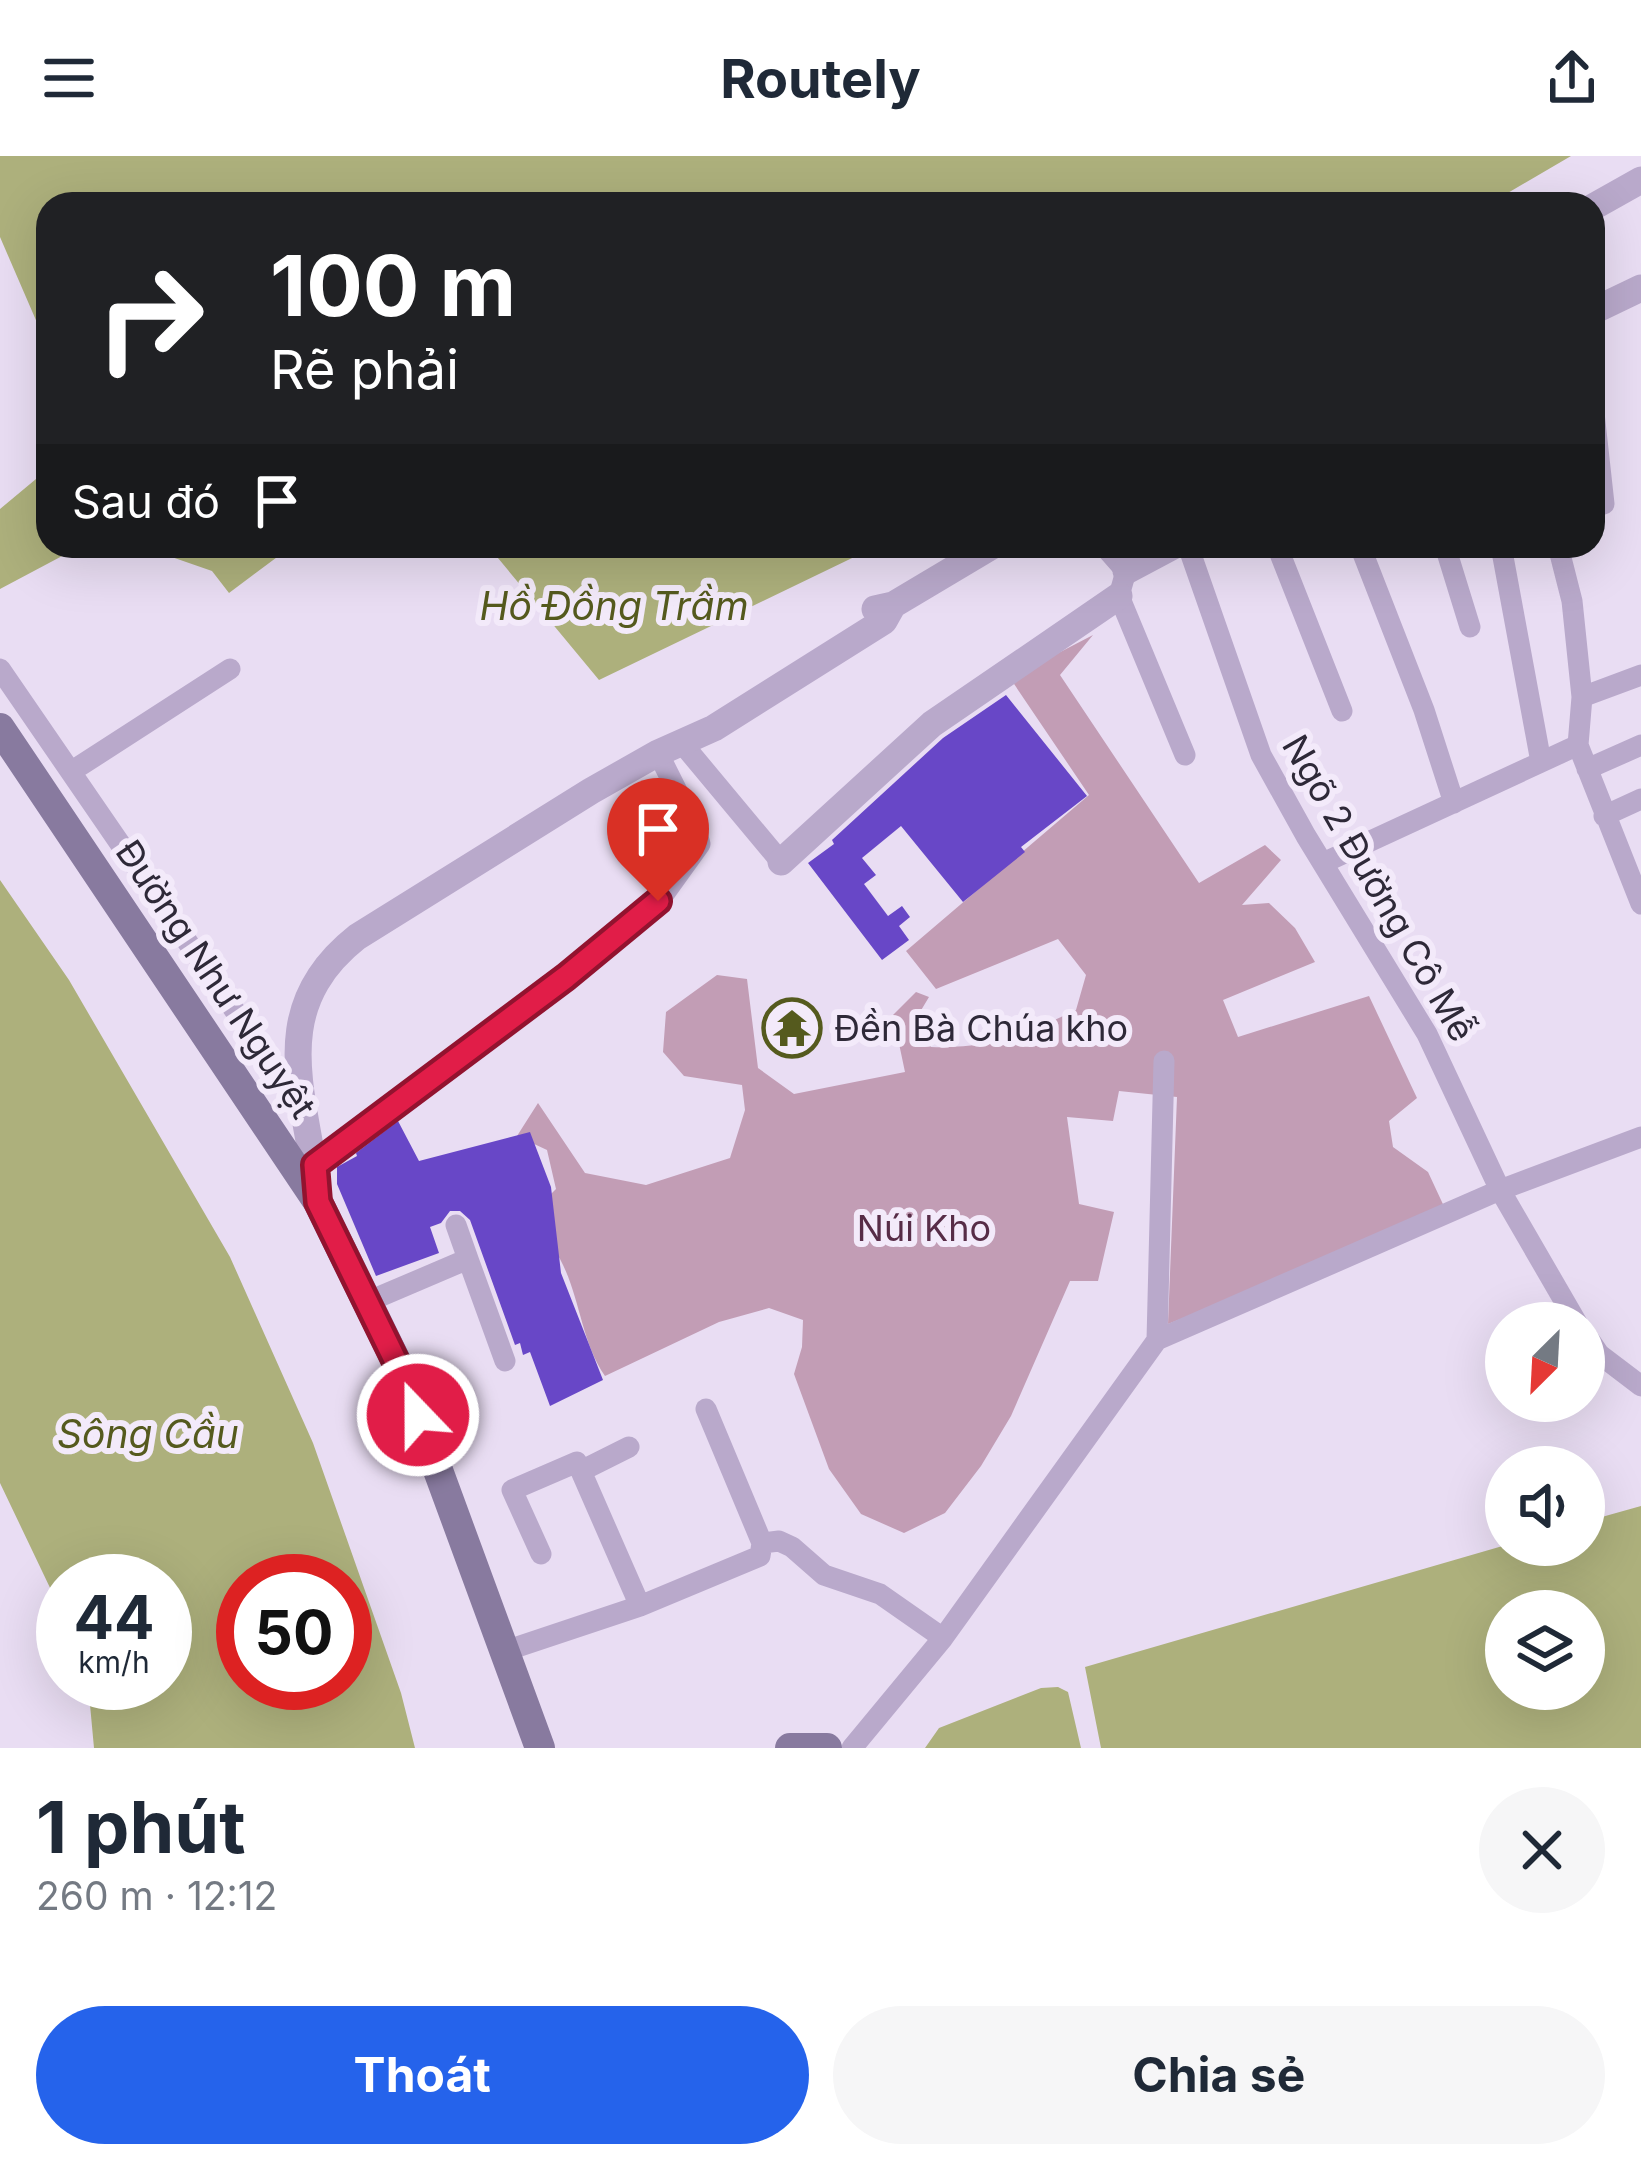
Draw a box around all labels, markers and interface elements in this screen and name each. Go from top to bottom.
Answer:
icon: menu [36,45,102,111]
icon: share [1539,45,1605,111]
text: Routely [720,46,921,111]
text: 100 m [270,235,516,336]
icon: right [72,240,228,396]
text: Rẽ phải [270,337,459,402]
icon: arrive [244,468,310,534]
text: Sau đó [72,474,220,529]
water label: Hồ Đồng Trầm [479,582,749,629]
street label: Ngõ 2 Đường Cô Mễ [1273,727,1485,1049]
pin [607,778,709,901]
icon: arrive [625,796,691,862]
street label: Đường Như Nguyệt [107,832,325,1126]
temple icon: Đền Bà Chúa kho [761,997,823,1059]
place label: Đền Bà Chúa kho [834,1006,1128,1050]
park label: Núi Kho [857,1206,991,1250]
north arrow [1485,1302,1605,1422]
map controls [1485,1302,1605,1710]
position arrow [355,1352,481,1478]
water label: Sông Cầu [57,1410,239,1457]
button: sound [1485,1446,1605,1566]
speed limit sign: 50 [216,1554,372,1710]
text: 44 [73,1581,155,1653]
button: layers [1485,1590,1605,1710]
text: km/h [78,1644,150,1680]
text: 1 phút [36,1783,246,1870]
button: close [1479,1787,1605,1913]
text: 260 m · 12:12 [36,1872,277,1919]
button: Thoát [36,2006,809,2144]
button: Chia sẻ [833,2006,1605,2144]

